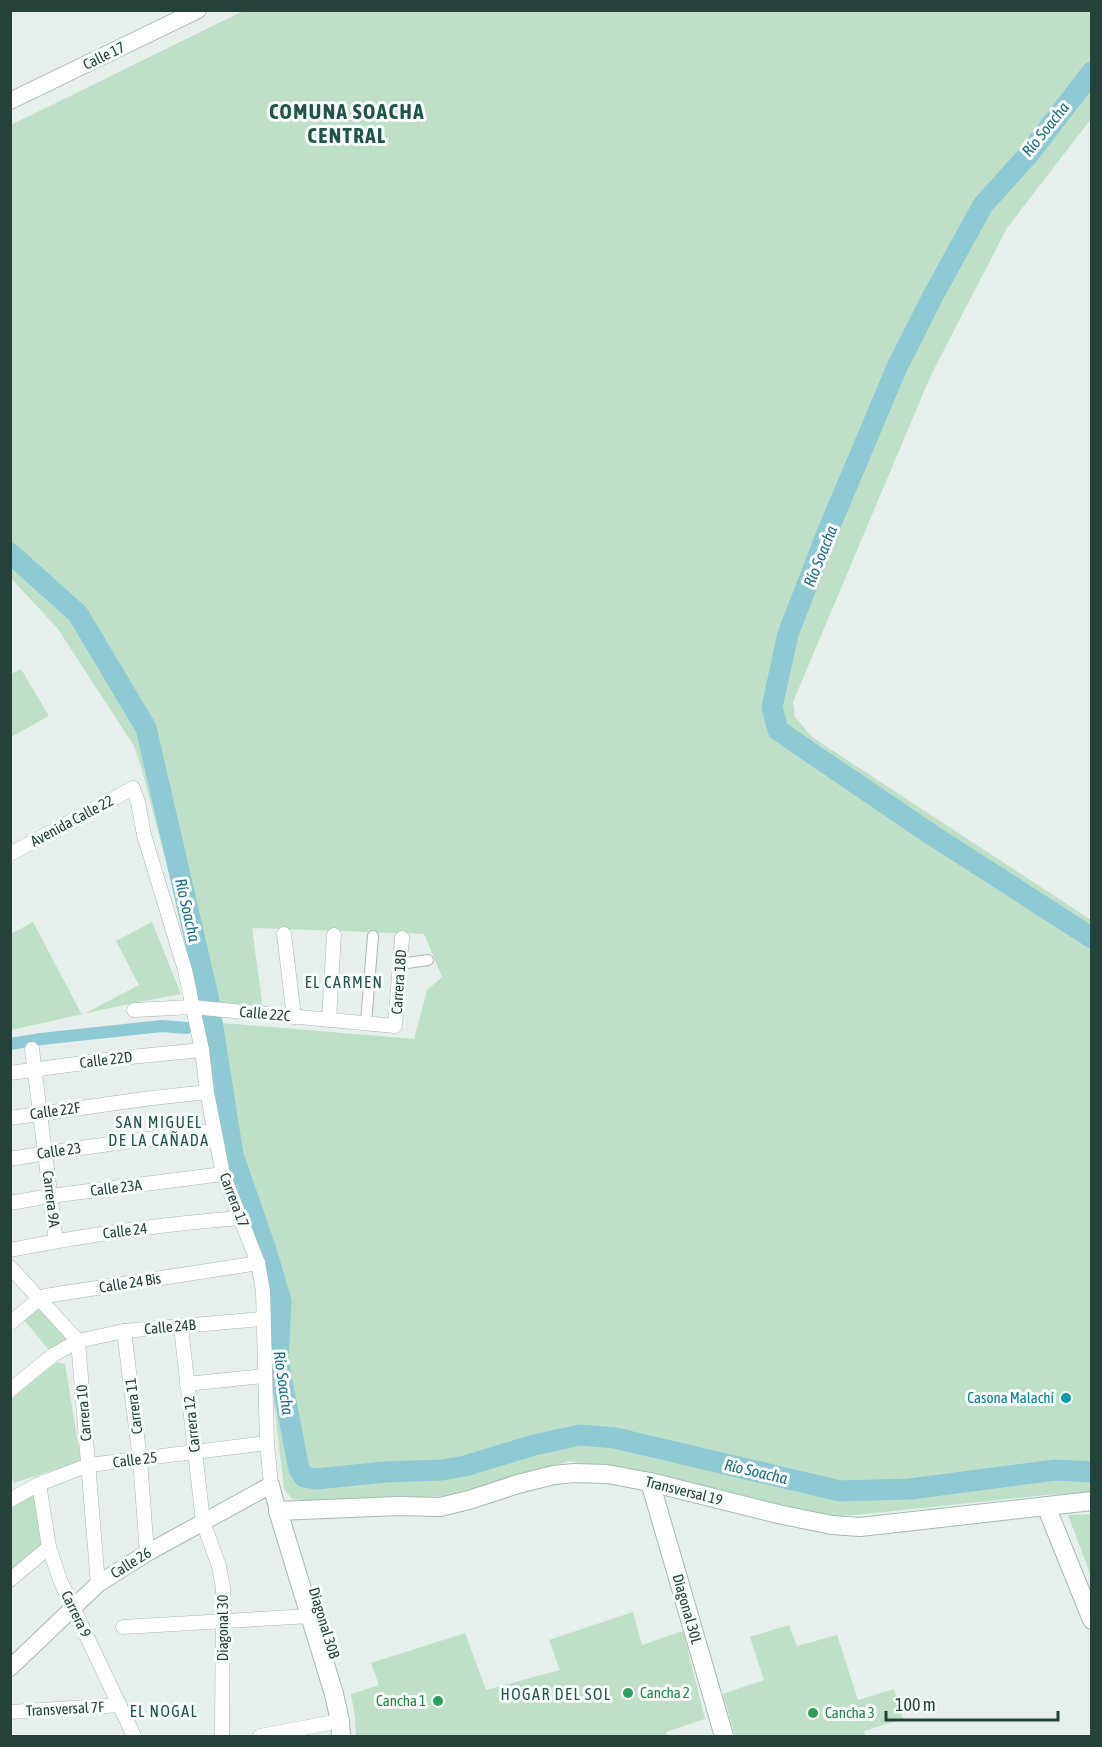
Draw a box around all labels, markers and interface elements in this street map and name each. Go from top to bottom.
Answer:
street label: Calle 17 [80,38,128,73]
water label: Río Soacha [1018,98,1073,160]
district label: COMUNA SOACHA CENTRAL [269,99,425,147]
water label: Río Soacha [800,522,841,589]
street label: Avenida Calle 22 [27,792,116,850]
water label: Río Soacha [172,877,204,944]
street label: Carrera 18D [388,949,409,1015]
district label: EL CARMEN [305,973,383,991]
street label: Calle 22C [239,1003,292,1024]
street label: Calle 22D [79,1048,133,1071]
street label: Calle 22F [29,1099,81,1122]
district label: SAN MIGUEL DE LA CAÑADA [108,1113,210,1149]
street label: Calle 23 [36,1139,82,1162]
street label: Carrera 9A [40,1170,63,1229]
street label: Carrera 17 [216,1170,253,1229]
street label: Calle 23A [89,1176,143,1199]
street label: Calle 24 [102,1219,148,1242]
street label: Calle 24 Bis [98,1269,162,1296]
street label: Calle 24B [144,1316,196,1337]
water label: Río Soacha [271,1350,297,1417]
street label: Carrera 11 [122,1377,145,1435]
street label: Carrera 10 [73,1384,94,1442]
place label: Casona Malachí [967,1389,1055,1406]
marker: Casona Malachí [1059,1391,1073,1405]
street label: Carrera 12 [180,1395,203,1453]
street label: Calle 25 [112,1448,158,1471]
water label: Río Soacha [723,1455,790,1487]
street label: Transversal 19 [644,1473,725,1508]
street label: Calle 26 [107,1544,154,1582]
street label: Diagonal 30L [669,1572,706,1646]
street label: Diagonal 30B [306,1585,343,1660]
street label: Carrera 9 [58,1588,95,1640]
street label: Diagonal 30 [214,1595,231,1661]
place label: Cancha 2 [640,1684,690,1701]
scale bar [886,1684,1058,1722]
district label: HOGAR DEL SOL [500,1685,612,1703]
marker: Cancha 2 [621,1686,635,1700]
place label: Cancha 1 [376,1692,426,1709]
marker: Cancha 1 [431,1694,445,1708]
text: 100 m [895,1694,936,1715]
street label: Transversal 7F [26,1698,104,1719]
district label: EL NOGAL [130,1702,198,1720]
place label: Cancha 3 [825,1704,875,1721]
marker: Cancha 3 [806,1706,820,1720]

